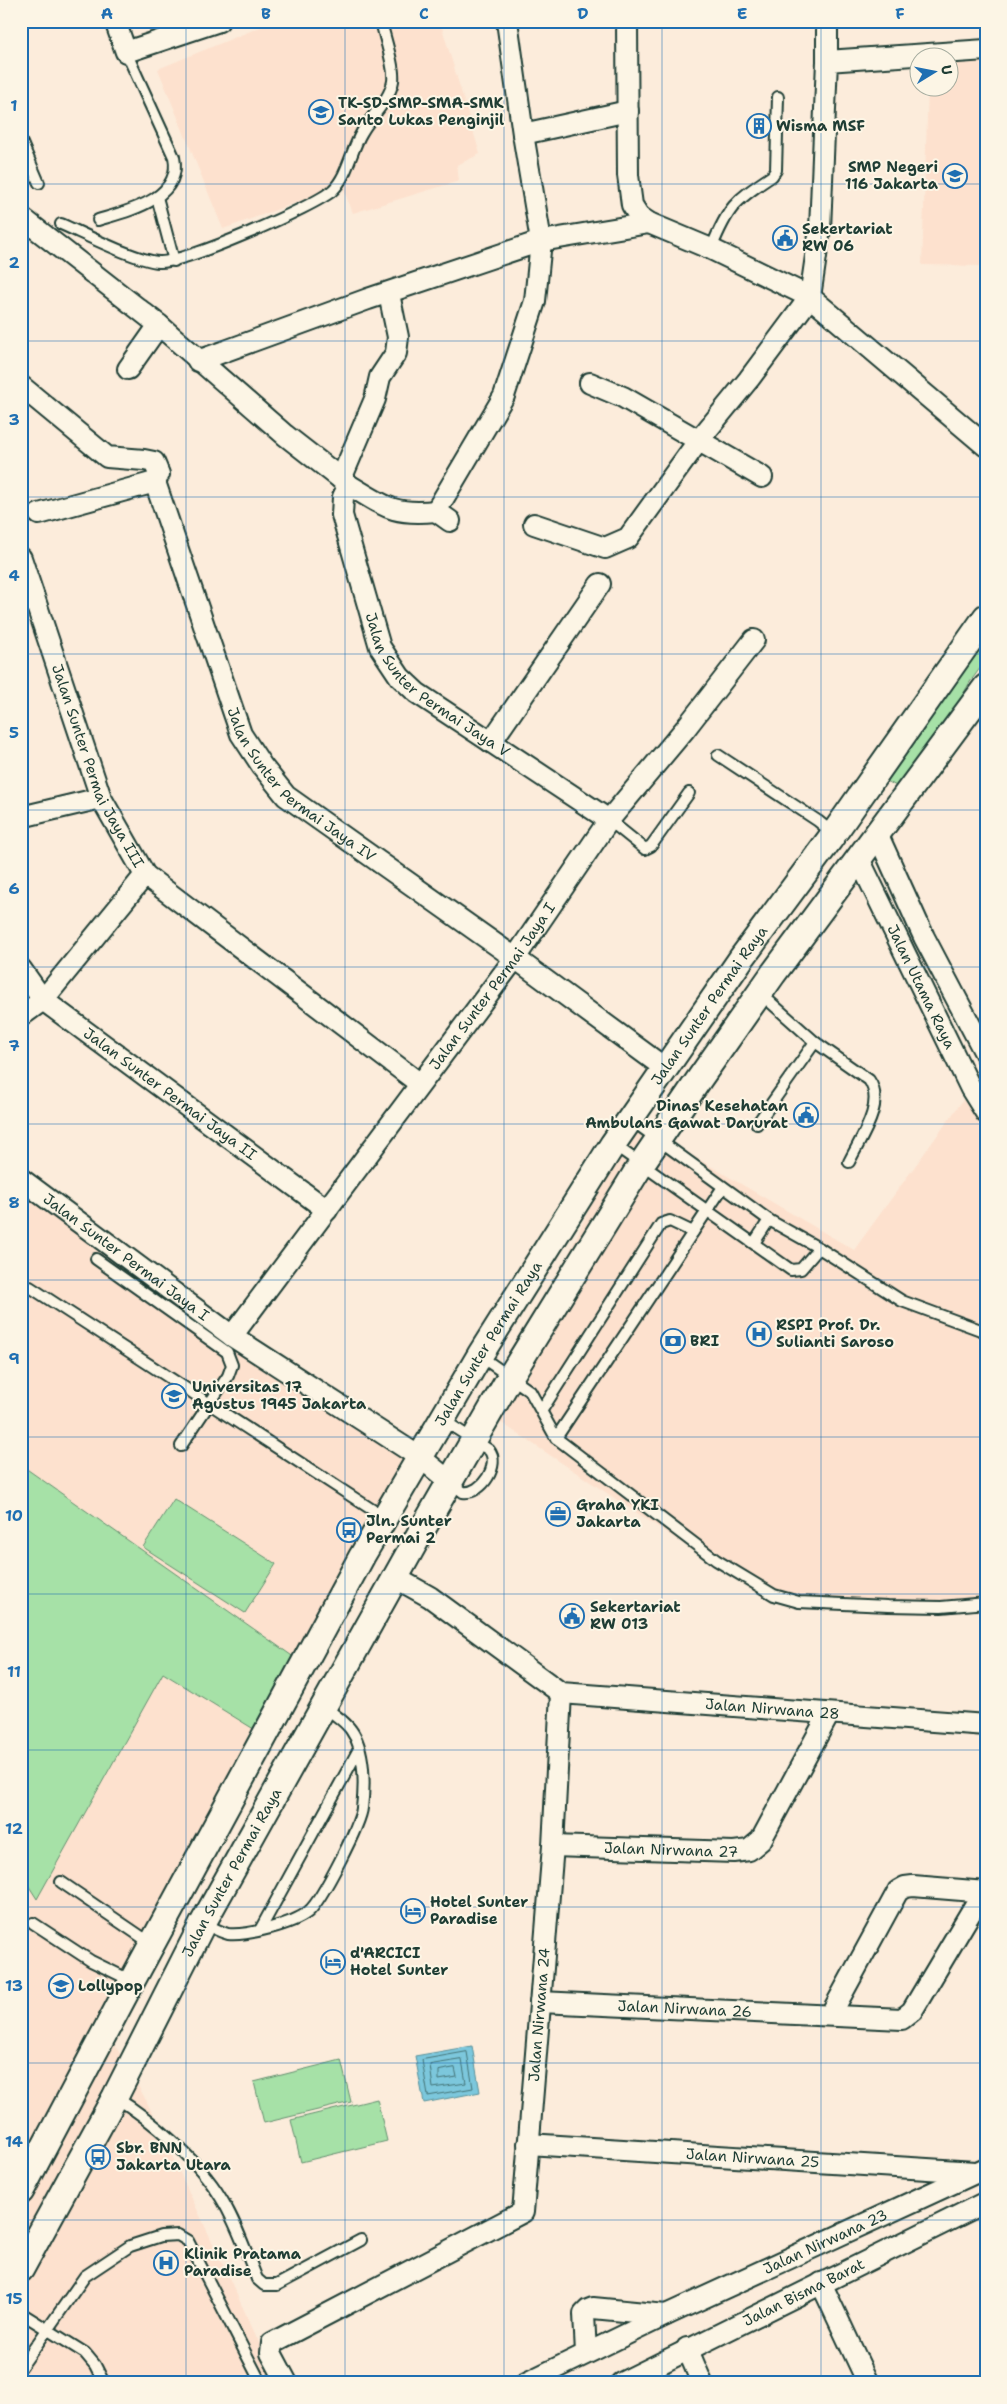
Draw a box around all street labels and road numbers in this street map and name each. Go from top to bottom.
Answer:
street label: Jalan Sunter Permai Jaya V [361,610,514,762]
street label: Jalan Sunter Permai Jaya III [47,661,149,871]
street label: Jalan Sunter Permai Jaya IV [223,705,380,866]
street label: Jalan Sunter Permai Jaya I [425,899,560,1074]
street label: Jalan Sunter Permai Raya [647,921,773,1089]
street label: Jalan Utama Raya [882,921,960,1053]
street label: Jalan Sunter Permai Jaya II [79,1023,261,1165]
street label: Jalan Sunter Permai Jaya I [39,1189,213,1326]
street label: Jalan Sunter Permai Raya [430,1257,547,1430]
street label: Jalan Nirwana 28 [704,1694,840,1724]
street label: Jalan Sunter Permai Raya [177,1784,286,1961]
street label: Jalan Nirwana 27 [603,1838,738,1862]
street label: Jalan Nirwana 24 [524,1947,555,2083]
street label: Jalan Nirwana 26 [617,1996,753,2022]
street label: Jalan Nirwana 25 [685,2144,820,2172]
street label: Jalan Nirwana 23 [760,2205,891,2279]
street label: Jalan Bisma Barat [740,2254,868,2331]

